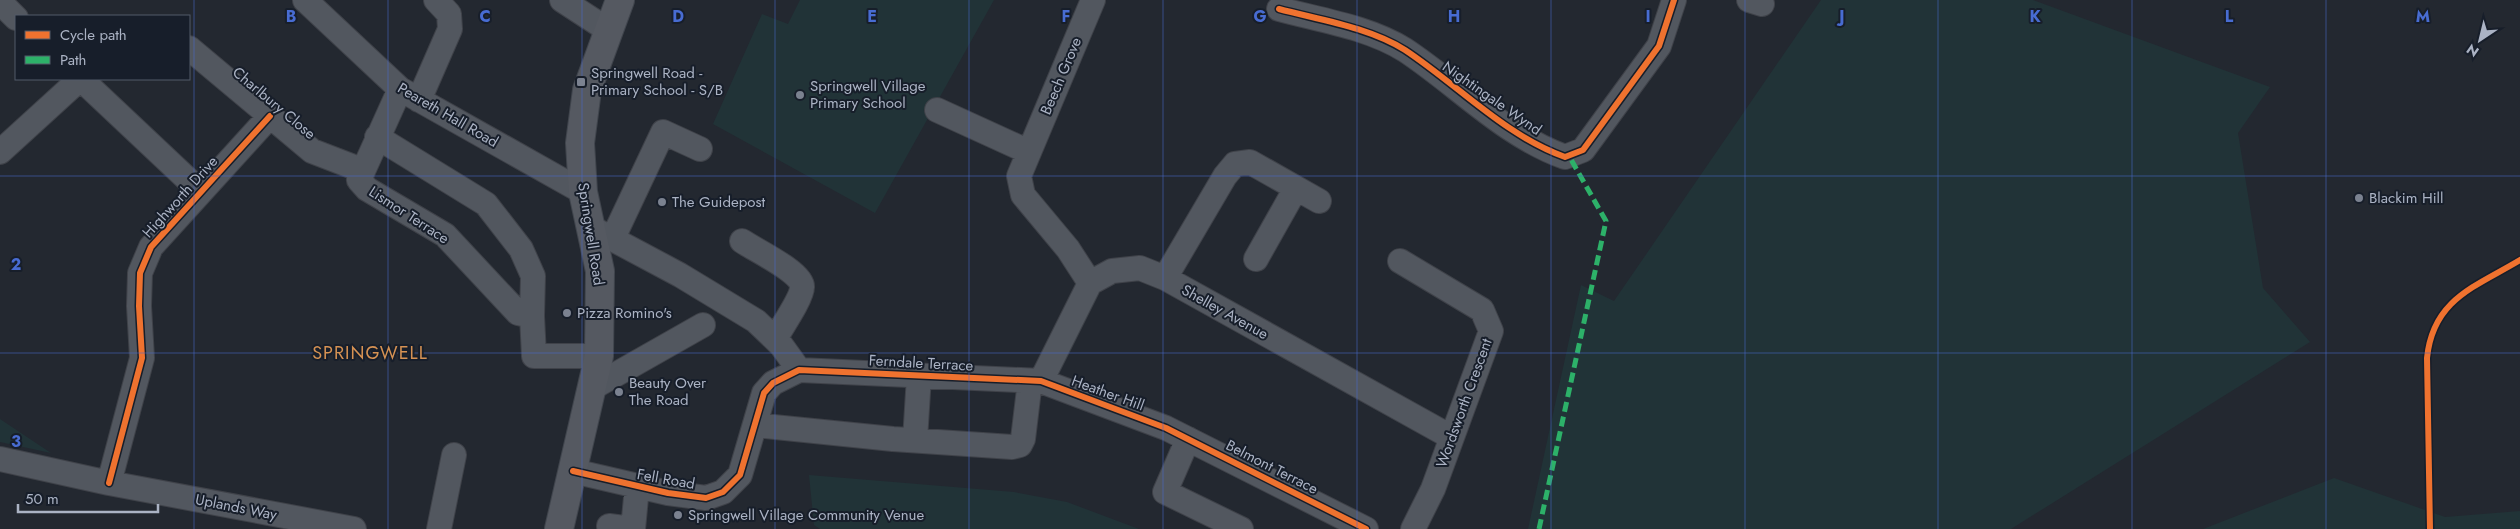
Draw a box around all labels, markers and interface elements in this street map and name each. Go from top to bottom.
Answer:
text: B [286,5,296,28]
text: C [479,5,491,28]
text: D [672,5,684,28]
text: E [867,5,877,28]
text: F [1062,5,1070,28]
text: G [1253,5,1267,28]
text: H [1448,5,1460,28]
text: I [1645,5,1651,28]
text: J [1836,5,1845,28]
text: K [2029,5,2041,28]
text: L [2225,5,2234,28]
text: M [2416,5,2430,28]
legend [15,15,190,80]
north arrow [2455,15,2505,65]
text: Cycle path [60,24,127,46]
street label: Beech Grove [1035,34,1087,118]
text: N [2462,39,2483,62]
text: Path [60,49,86,71]
street label: Nightingale Wynd [1438,56,1546,140]
street label: Charlbury Close [228,62,321,145]
place label: Springwell Road - Primary School - S/B [591,62,723,101]
place label: Springwell Village Primary School [810,75,926,114]
marker: Springwell Road - Primary School - S/B [575,76,587,88]
street label: Peareth Hall Road [394,77,502,153]
marker: Springwell Village Primary School [794,89,806,101]
street label: Highworth Drive [137,151,223,243]
street label: Lismor Terrace [364,181,454,249]
street label: Springwell Road [572,181,610,287]
place label: Blackim Hill [2369,187,2443,209]
place label: The Guidepost [672,191,766,213]
marker: Blackim Hill [2353,192,2365,204]
marker: The Guidepost [656,196,668,208]
text: 2 [11,253,21,276]
street label: Shelley Avenue [1178,279,1273,345]
place label: Pizza Romino's [577,302,672,324]
marker: Pizza Romino's [561,307,573,319]
street label: Wordsworth Crescent [1430,335,1498,471]
district label: SPRINGWELL [312,340,428,366]
street label: Ferndale Terrace [868,349,974,377]
street label: Heather Hill [1069,370,1147,416]
place label: Beauty Over The Road [629,372,707,411]
marker: Beauty Over The Road [613,386,625,398]
text: 3 [11,430,21,453]
street label: Belmont Terrace [1222,434,1322,500]
street label: Fell Road [635,463,697,495]
scale bar [18,482,158,514]
text: 50 m [25,488,59,510]
street label: Uplands Way [193,488,279,526]
place label: Springwell Village Community Venue [688,504,924,526]
marker: Springwell Village Community Venue [672,509,684,521]

